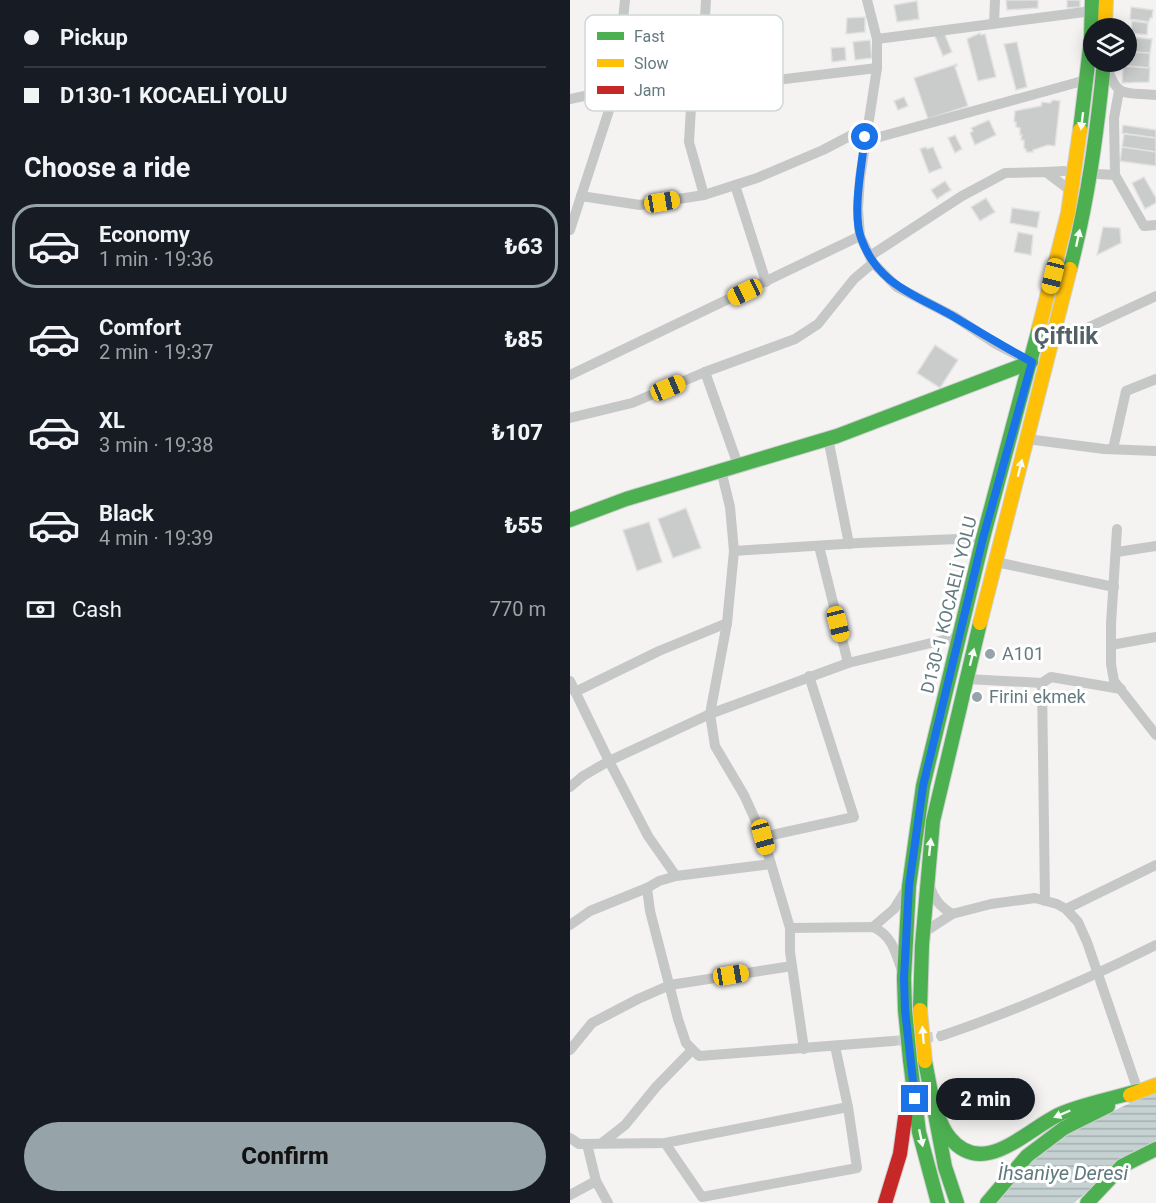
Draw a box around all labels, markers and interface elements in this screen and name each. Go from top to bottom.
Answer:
legend [585,15,783,111]
map controls [1083,18,1137,72]
button: layers [1083,18,1137,72]
text: Pickup [60,25,128,50]
text: Fast [634,27,665,46]
text: Slow [634,54,669,73]
text: Jam [634,81,666,100]
text: D130-1 KOCAELİ YOLU [60,83,288,108]
one-way arrow [1077,112,1086,131]
route start [851,123,878,150]
text: Choose a ride [24,152,190,184]
car [643,190,681,214]
icon: car [27,219,81,273]
text: Economy [99,222,190,247]
one-way arrow [1074,228,1083,247]
text: ₺63 [504,234,543,259]
text: 1 min · 19:36 [99,247,214,271]
car [1040,256,1066,296]
car [725,276,765,308]
icon: car [27,312,81,366]
text: Comfort [99,315,181,340]
district label: Çiftlik [1034,322,1099,350]
text: ₺85 [504,327,543,352]
text: 2 min · 19:37 [99,340,214,364]
car [648,373,688,403]
icon: car [27,405,81,459]
text: XL [99,408,125,433]
text: ₺107 [492,420,543,445]
text: 3 min · 19:38 [99,433,214,457]
one-way arrow [1015,458,1025,477]
icon: car [27,498,81,552]
text: Black [99,501,154,526]
text: ₺55 [504,513,543,538]
street label: D130-1 KOCAELİ YOLU [916,514,981,696]
text: 4 min · 19:39 [99,526,214,550]
icon: cash [24,593,57,626]
text: Cash [72,597,122,622]
text: 770 m [490,597,546,621]
car [825,604,851,644]
place label: A101 [1002,643,1044,664]
one-way arrow [967,647,977,666]
marker: A101 [983,647,997,661]
place label: Firini ekmek [989,686,1087,707]
marker: Firini ekmek [970,690,984,704]
car [749,817,777,857]
one-way arrow [925,837,935,856]
car [712,963,750,987]
one-way arrow [918,1026,928,1045]
callout: 2 min [936,1078,1035,1120]
route end [901,1085,928,1112]
text: 2 min [960,1087,1011,1111]
one-way arrow [1053,1109,1071,1119]
button: Confirm [24,1122,546,1191]
one-way arrow [916,1129,926,1148]
water label: İhsaniye Deresi [998,1161,1129,1185]

